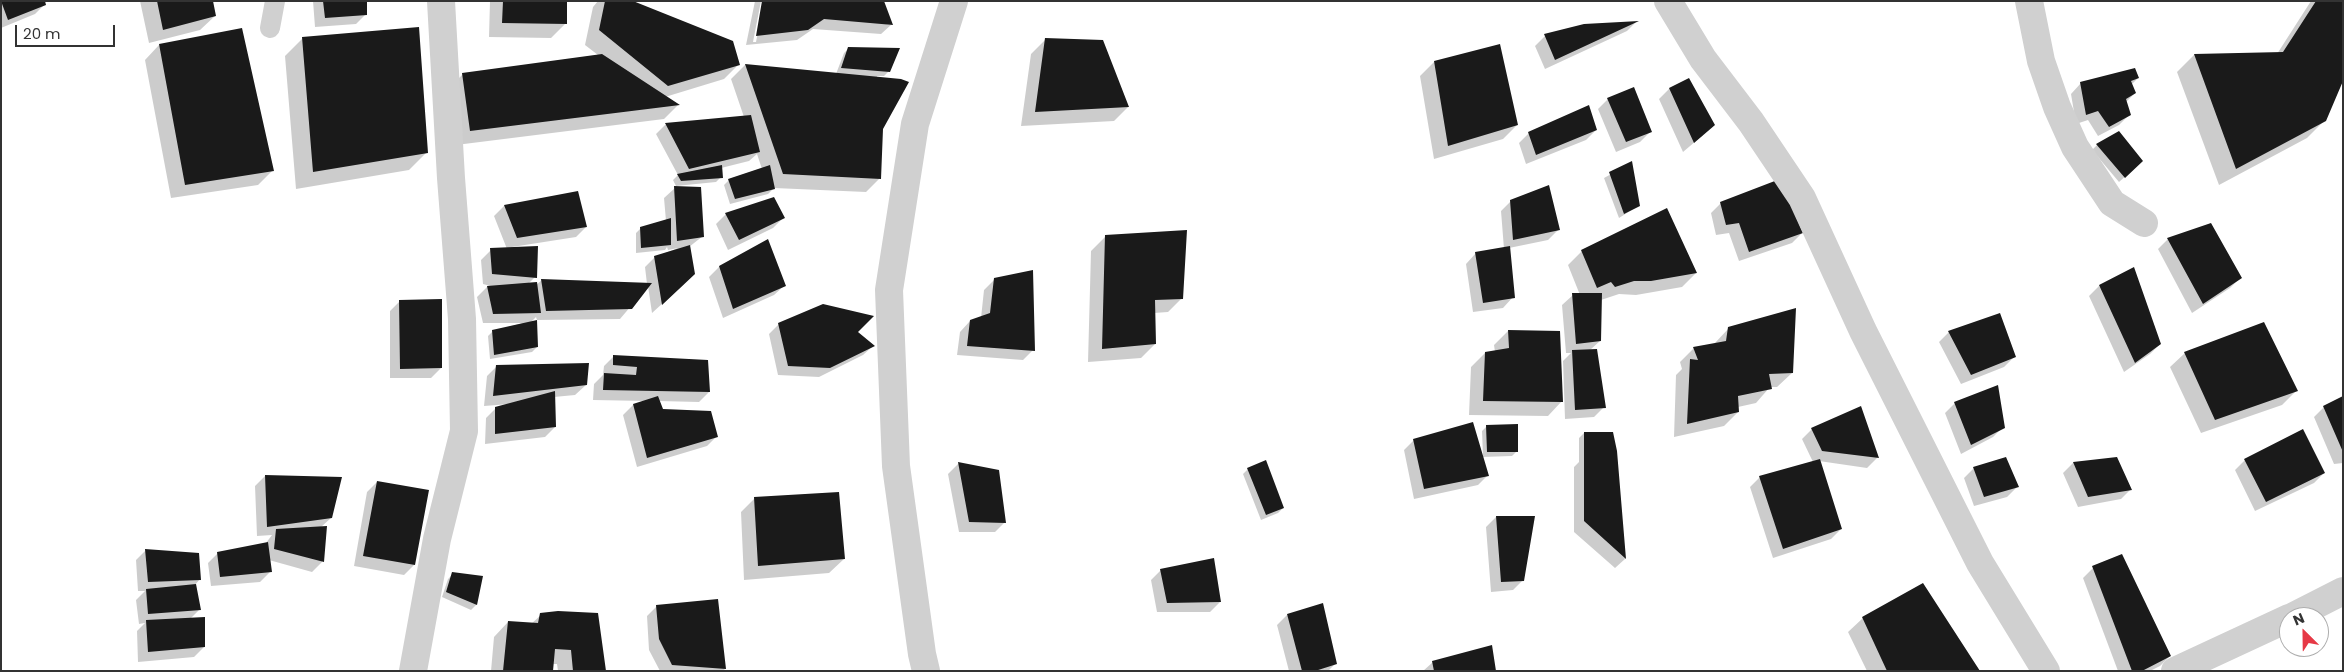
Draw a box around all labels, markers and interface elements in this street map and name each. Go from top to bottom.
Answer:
scale bar [18,15,118,47]
text: 20 m [23,23,61,44]
north arrow [2279,607,2329,657]
text: N [2290,608,2307,630]

